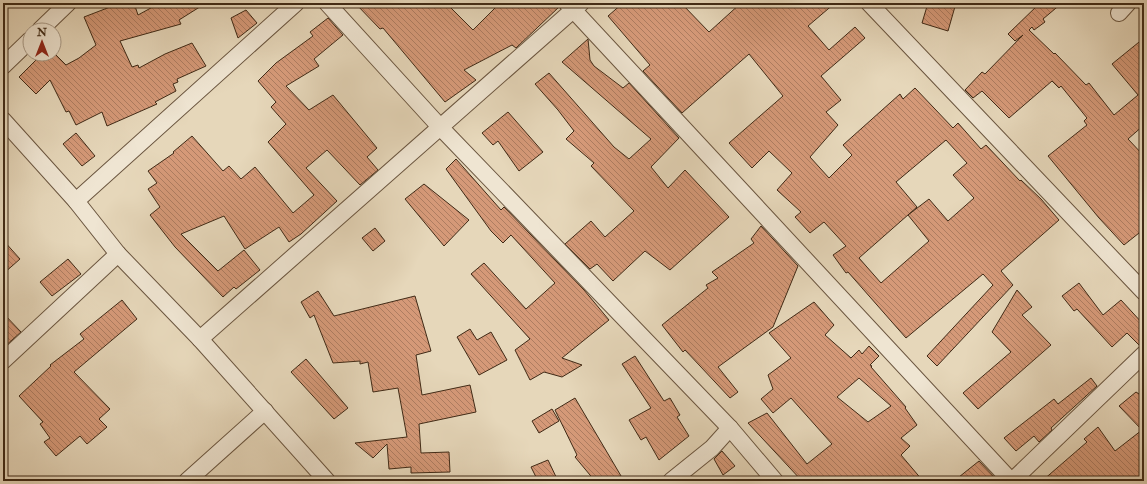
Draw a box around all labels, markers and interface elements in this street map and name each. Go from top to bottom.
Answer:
north arrow [22,22,62,62]
text: N [36,26,48,39]

